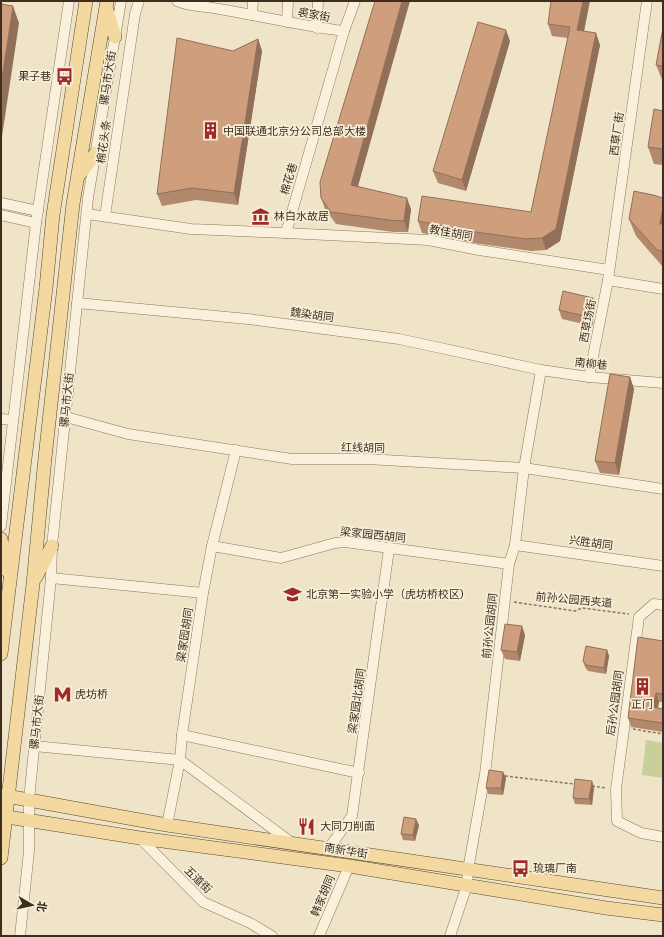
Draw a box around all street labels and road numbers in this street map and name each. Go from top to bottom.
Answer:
street label: 裘家街 [297,6,331,24]
street label: 骡马市大街 [97,50,119,106]
street label: 西草厂街 [608,111,626,157]
street label: 棉花头条 [95,119,113,165]
street label: 棉花巷 [278,161,300,197]
street label: 教佳胡同 [428,223,474,243]
street label: 西草场街 [577,298,599,344]
street label: 魏染胡同 [289,306,335,324]
street label: 南柳巷 [574,356,608,372]
street label: 骡马市大街 [58,372,76,428]
street label: 红线胡同 [341,441,385,455]
street label: 梁家园西胡同 [340,525,406,545]
street label: 兴胜胡同 [568,534,614,552]
street label: 前孙公园西夹道 [535,590,613,610]
street label: 前孙公园胡同 [480,593,500,659]
street label: 梁家园胡同 [174,607,196,663]
street label: 梁家园北胡同 [346,667,368,735]
street label: 后孙公园胡同 [604,669,626,737]
street label: 骡马市大街 [28,694,46,750]
street label: 南新华街 [323,841,369,861]
street label: 五道街 [182,864,214,896]
street label: 韩家胡同 [308,873,338,919]

